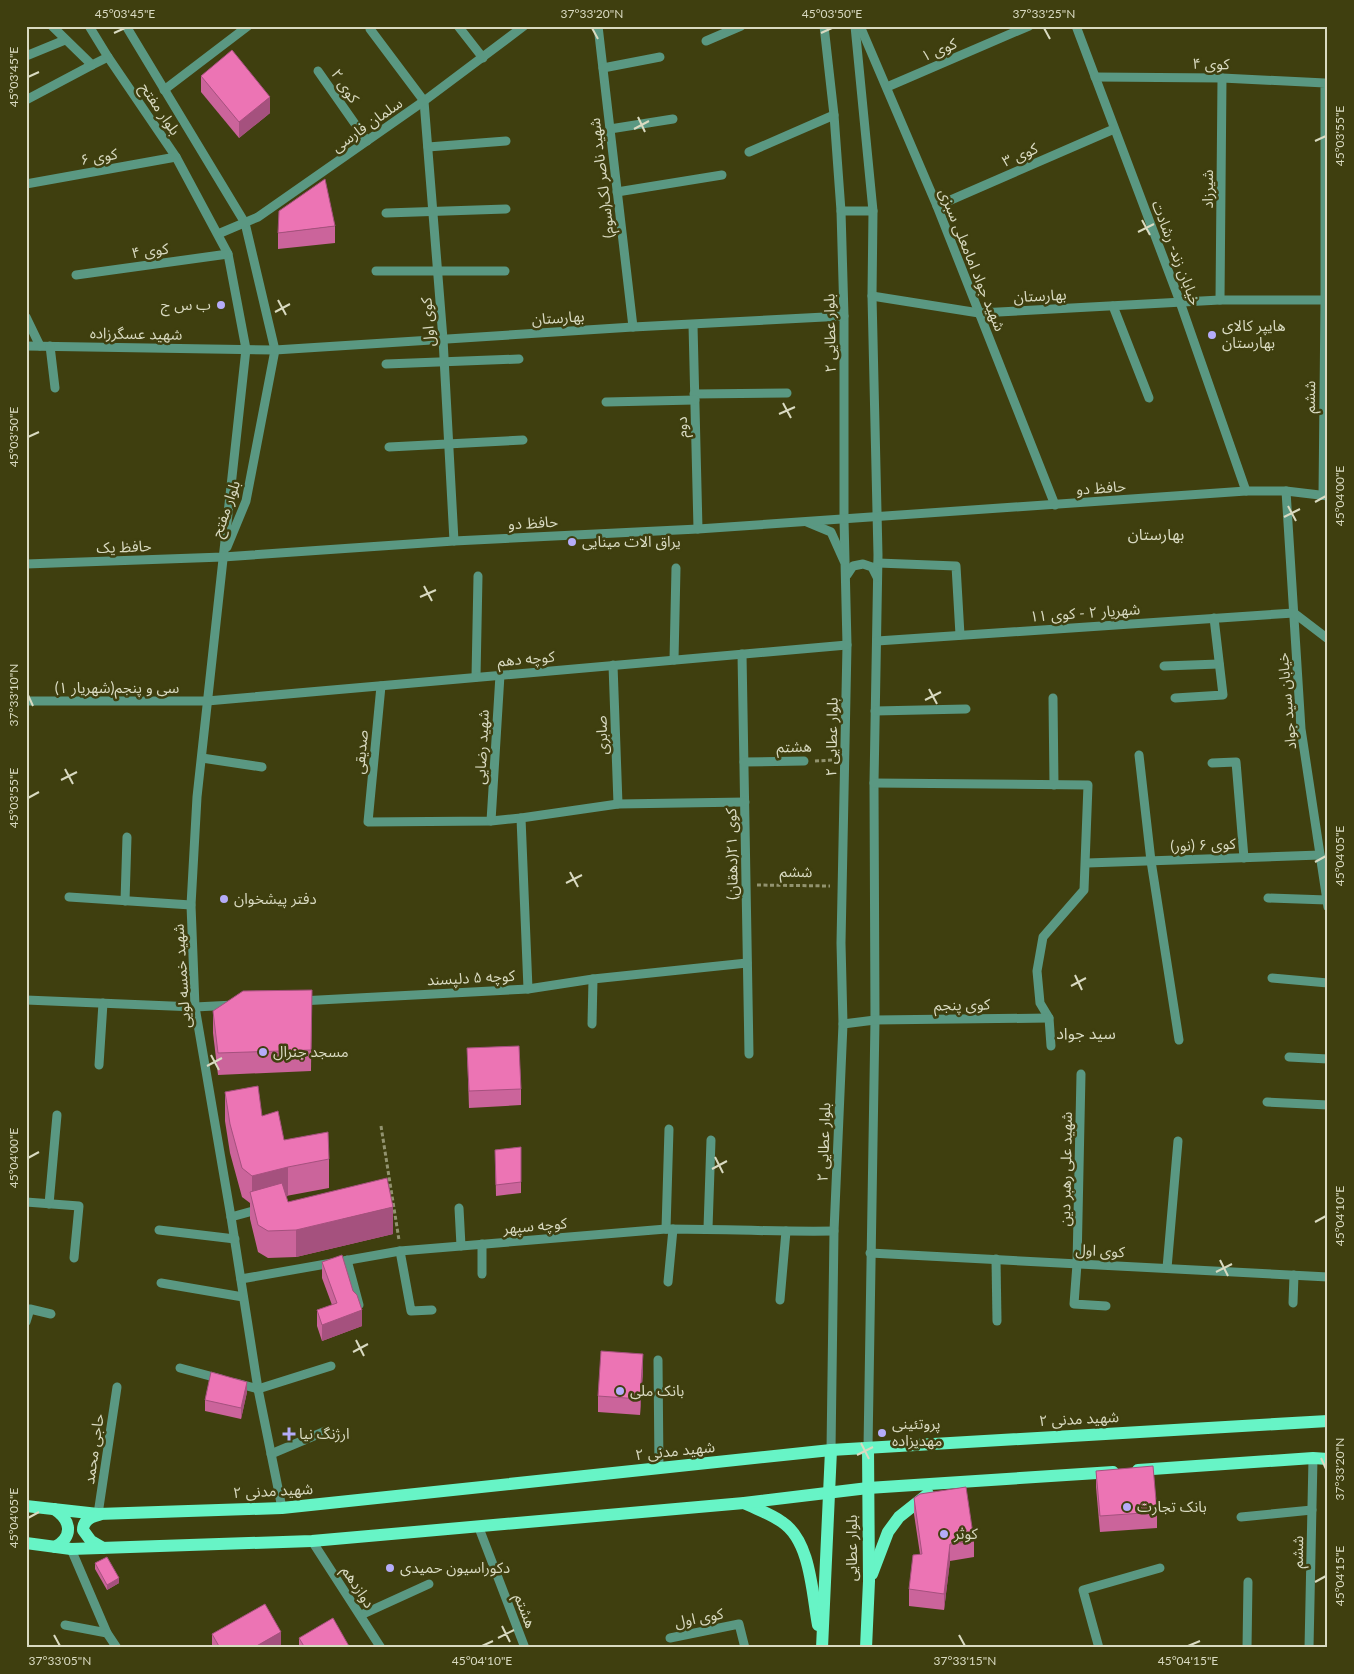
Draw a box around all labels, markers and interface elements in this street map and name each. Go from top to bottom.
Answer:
text: 45°03'45"E [95,6,155,21]
text: 37°33'20"N [561,6,623,21]
text: 45°03'50"E [802,6,862,21]
text: 37°33'25"N [1013,6,1075,21]
street label: کوی ۱ [918,33,960,66]
text: 45°03'45"E [6,47,21,107]
street label: کوی ۴ [1192,54,1231,73]
street label: کوی ۲ [327,65,364,107]
street label: بلوار مفتح [134,79,185,140]
street label: سلمان فارسی [328,93,406,156]
text: 45°03'55"E [1332,106,1347,166]
street label: شهید ناصر لک(سوم) [585,116,620,239]
street label: کوی ۳ [999,138,1041,171]
street label: کوی ۶ [79,144,120,169]
street label: شیرزاد [1198,169,1217,209]
street label: شهید جواد امامعلی سبزی [935,186,1010,334]
street label: خیابان زند- رشادت [1148,198,1205,308]
street label: کوی ۴ [130,238,170,262]
street label: بهارستان [1013,285,1067,306]
street label: بلوار عطایی ۲ [819,293,840,373]
place label: ب س ج [161,295,211,317]
street label: کوی اول [416,296,439,347]
marker: ب س ج [215,299,227,311]
street label: بهارستان [531,306,585,329]
place label: هایپر کالای بهارستان [1222,316,1286,352]
street label: شهید عسگرزاده [90,323,183,344]
marker: هایپر کالای بهارستان [1206,329,1218,341]
street label: ششم [1300,380,1321,414]
text: 45°03'50"E [6,407,21,467]
street label: دوم [672,416,693,438]
text: 45°04'00"E [1332,466,1347,526]
street label: حافظ دو [1075,476,1127,499]
street label: بلوار مفتح [207,478,247,541]
street label: حافظ دو [507,512,559,533]
district label: بهارستان [1128,524,1184,544]
place label: یراق الات مینایی [582,532,681,551]
street label: حافظ یک [96,536,152,556]
marker: یراق الات مینایی [566,536,578,548]
street label: شهریار ۲ - کوی ۱۱ [1029,599,1141,626]
street label: کوچه دهم [497,646,556,672]
street label: خیابان سید جواد [1273,652,1300,750]
text: 37°33'10"N [6,664,21,726]
street label: سی و پنجم(شهریار ۱) [55,678,179,699]
street label: بلوار عطایی ۲ [821,697,842,777]
street label: شهید رضایی [470,709,493,785]
street label: صابری [591,715,612,755]
street label: صدیقی [349,729,372,775]
street label: هشتم [776,737,812,758]
text: 45°03'55"E [6,768,21,828]
street label: کوی ۲۱(دهقان) [721,807,742,900]
text: 45°04'05"E [1332,826,1347,886]
street label: کوی ۶ (نور) [1170,834,1237,855]
street label: ششم [779,862,813,883]
place label: دفتر پیشخوان [234,889,317,909]
marker: دفتر پیشخوان [218,893,230,905]
street label: شهید خمسه لویی [168,923,195,1029]
street label: کوچه ۵ دلپسند [426,966,516,990]
street label: کوی پنجم [934,994,991,1016]
district label: سید جواد [1056,1023,1116,1043]
place label: مسجد جنرال [273,1042,349,1061]
marker: مسجد جنرال [257,1046,269,1058]
street label: بلوار عطایی ۲ [813,1102,834,1182]
street label: شهید علی رهبر دین [1055,1111,1076,1227]
text: 45°04'00"E [6,1128,21,1188]
text: 45°04'10"E [1332,1186,1347,1246]
street label: کوچه سپهر [501,1213,569,1239]
street label: کوی اول [1075,1240,1126,1261]
place label: بانک ملی [630,1381,684,1400]
marker: بانک ملی [614,1385,626,1397]
street label: شهید مدنی ۲ [1038,1407,1120,1430]
street label: حاجی محمد [79,1412,108,1485]
place label: پروتئينی مهديزاده [892,1414,942,1450]
place label: ارژنگ نیا [299,1424,350,1443]
marker: پروتئينی مهديزاده [876,1427,888,1439]
marker: ارژنگ نیا [283,1428,295,1440]
street label: شهید مدنی ۲ [634,1437,716,1464]
text: 37°33'20"N [1332,1438,1347,1500]
street label: شهید مدنی ۲ [232,1479,314,1502]
text: 45°04'05"E [6,1488,21,1548]
place label: بانک تجارت [1137,1497,1207,1516]
marker: بانک تجارت [1121,1501,1133,1513]
street label: بلوار عطایی [842,1515,861,1581]
place label: کوثر [953,1524,979,1543]
marker: کوثر [938,1528,950,1540]
street label: ششم [1288,1535,1309,1569]
text: 45°04'15"E [1332,1546,1347,1606]
place label: دکوراسیون حمیدی [400,1558,510,1577]
street label: دوازدهم [336,1562,379,1613]
marker: دکوراسیون حمیدی [384,1562,396,1574]
street label: هشتم [508,1591,541,1631]
street label: کوی اول [673,1603,726,1632]
text: 37°33'05"N [29,1653,91,1668]
text: 45°04'10"E [452,1653,512,1668]
text: 37°33'15"N [934,1653,996,1668]
text: 45°04'15"E [1158,1653,1218,1668]

